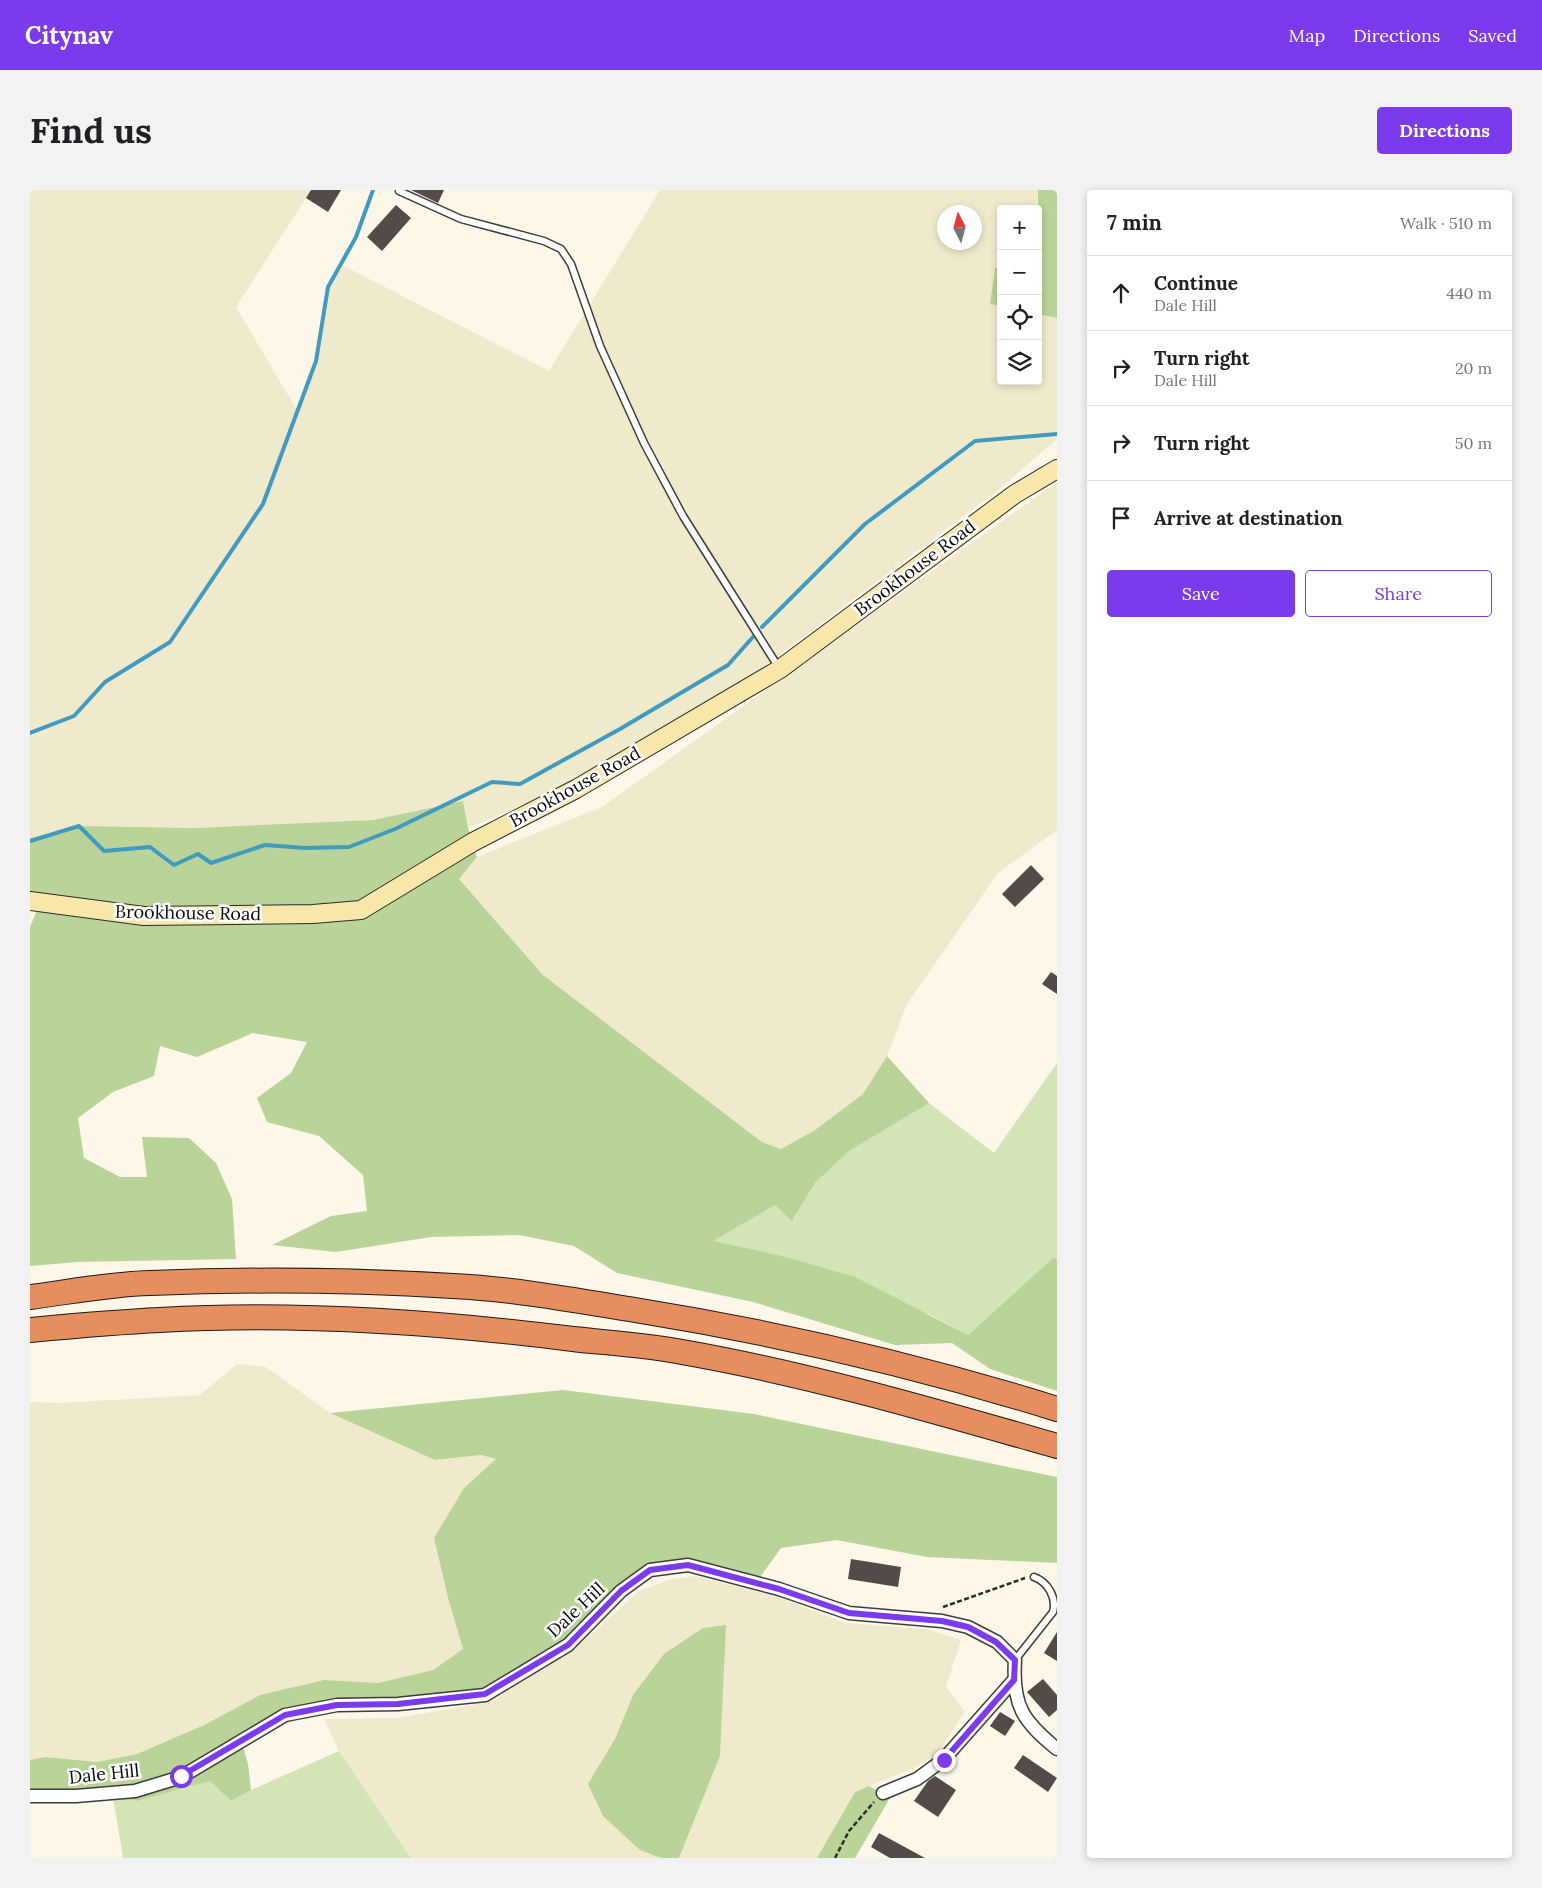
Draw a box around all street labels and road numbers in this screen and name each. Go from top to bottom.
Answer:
street label: Brookhouse Road [849,514,980,621]
street label: Brookhouse Road [505,741,644,832]
street label: Brookhouse Road [115,900,261,925]
street label: Dale Hill [542,1577,609,1642]
street label: Dale Hill [68,1758,140,1789]

